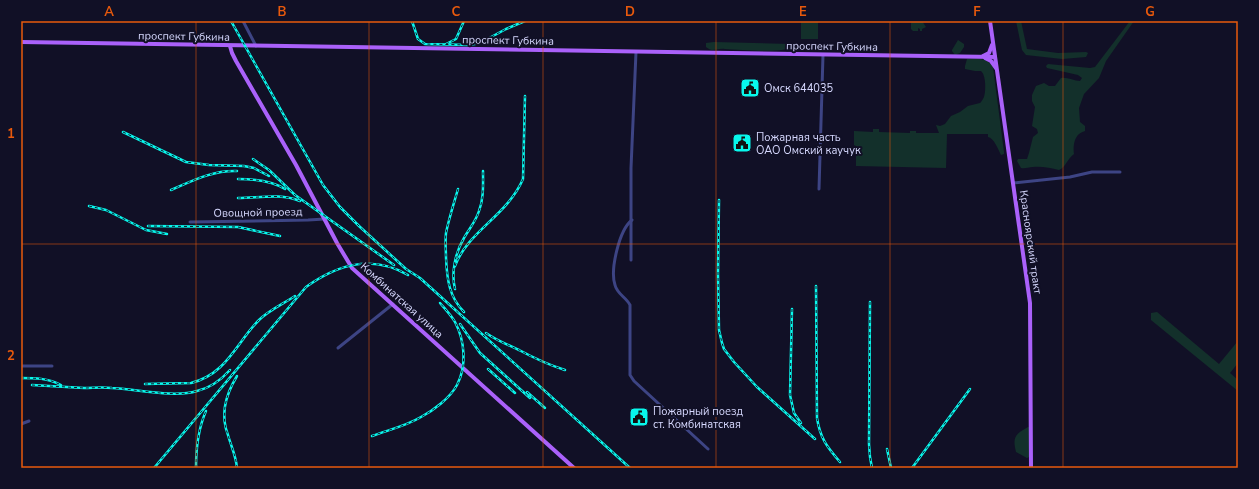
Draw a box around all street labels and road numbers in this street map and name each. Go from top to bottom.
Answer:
street label: проспект Губкина [138,28,230,45]
street label: проспект Губкина [462,32,554,49]
street label: проспект Губкина [786,38,878,55]
street label: Красноярский тракт [1016,189,1045,295]
street label: Овощной проезд [213,204,303,221]
street label: Комбинатская улица [357,259,446,342]

